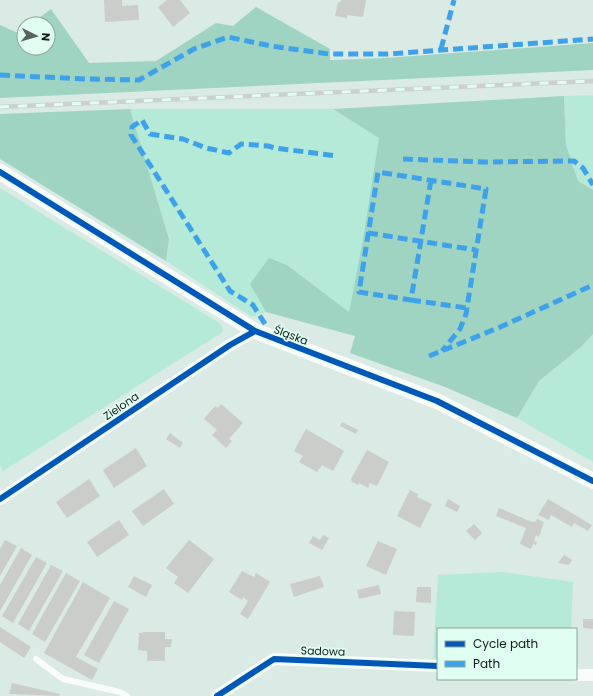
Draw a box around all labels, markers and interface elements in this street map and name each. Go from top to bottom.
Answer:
north arrow [16,16,56,56]
text: N [38,32,54,42]
street label: Śląska [272,321,310,349]
street label: Zielona [100,388,142,424]
legend [437,628,577,680]
text: Cycle path [473,635,538,652]
street label: Sadowa [300,642,346,660]
text: Path [473,655,500,672]

